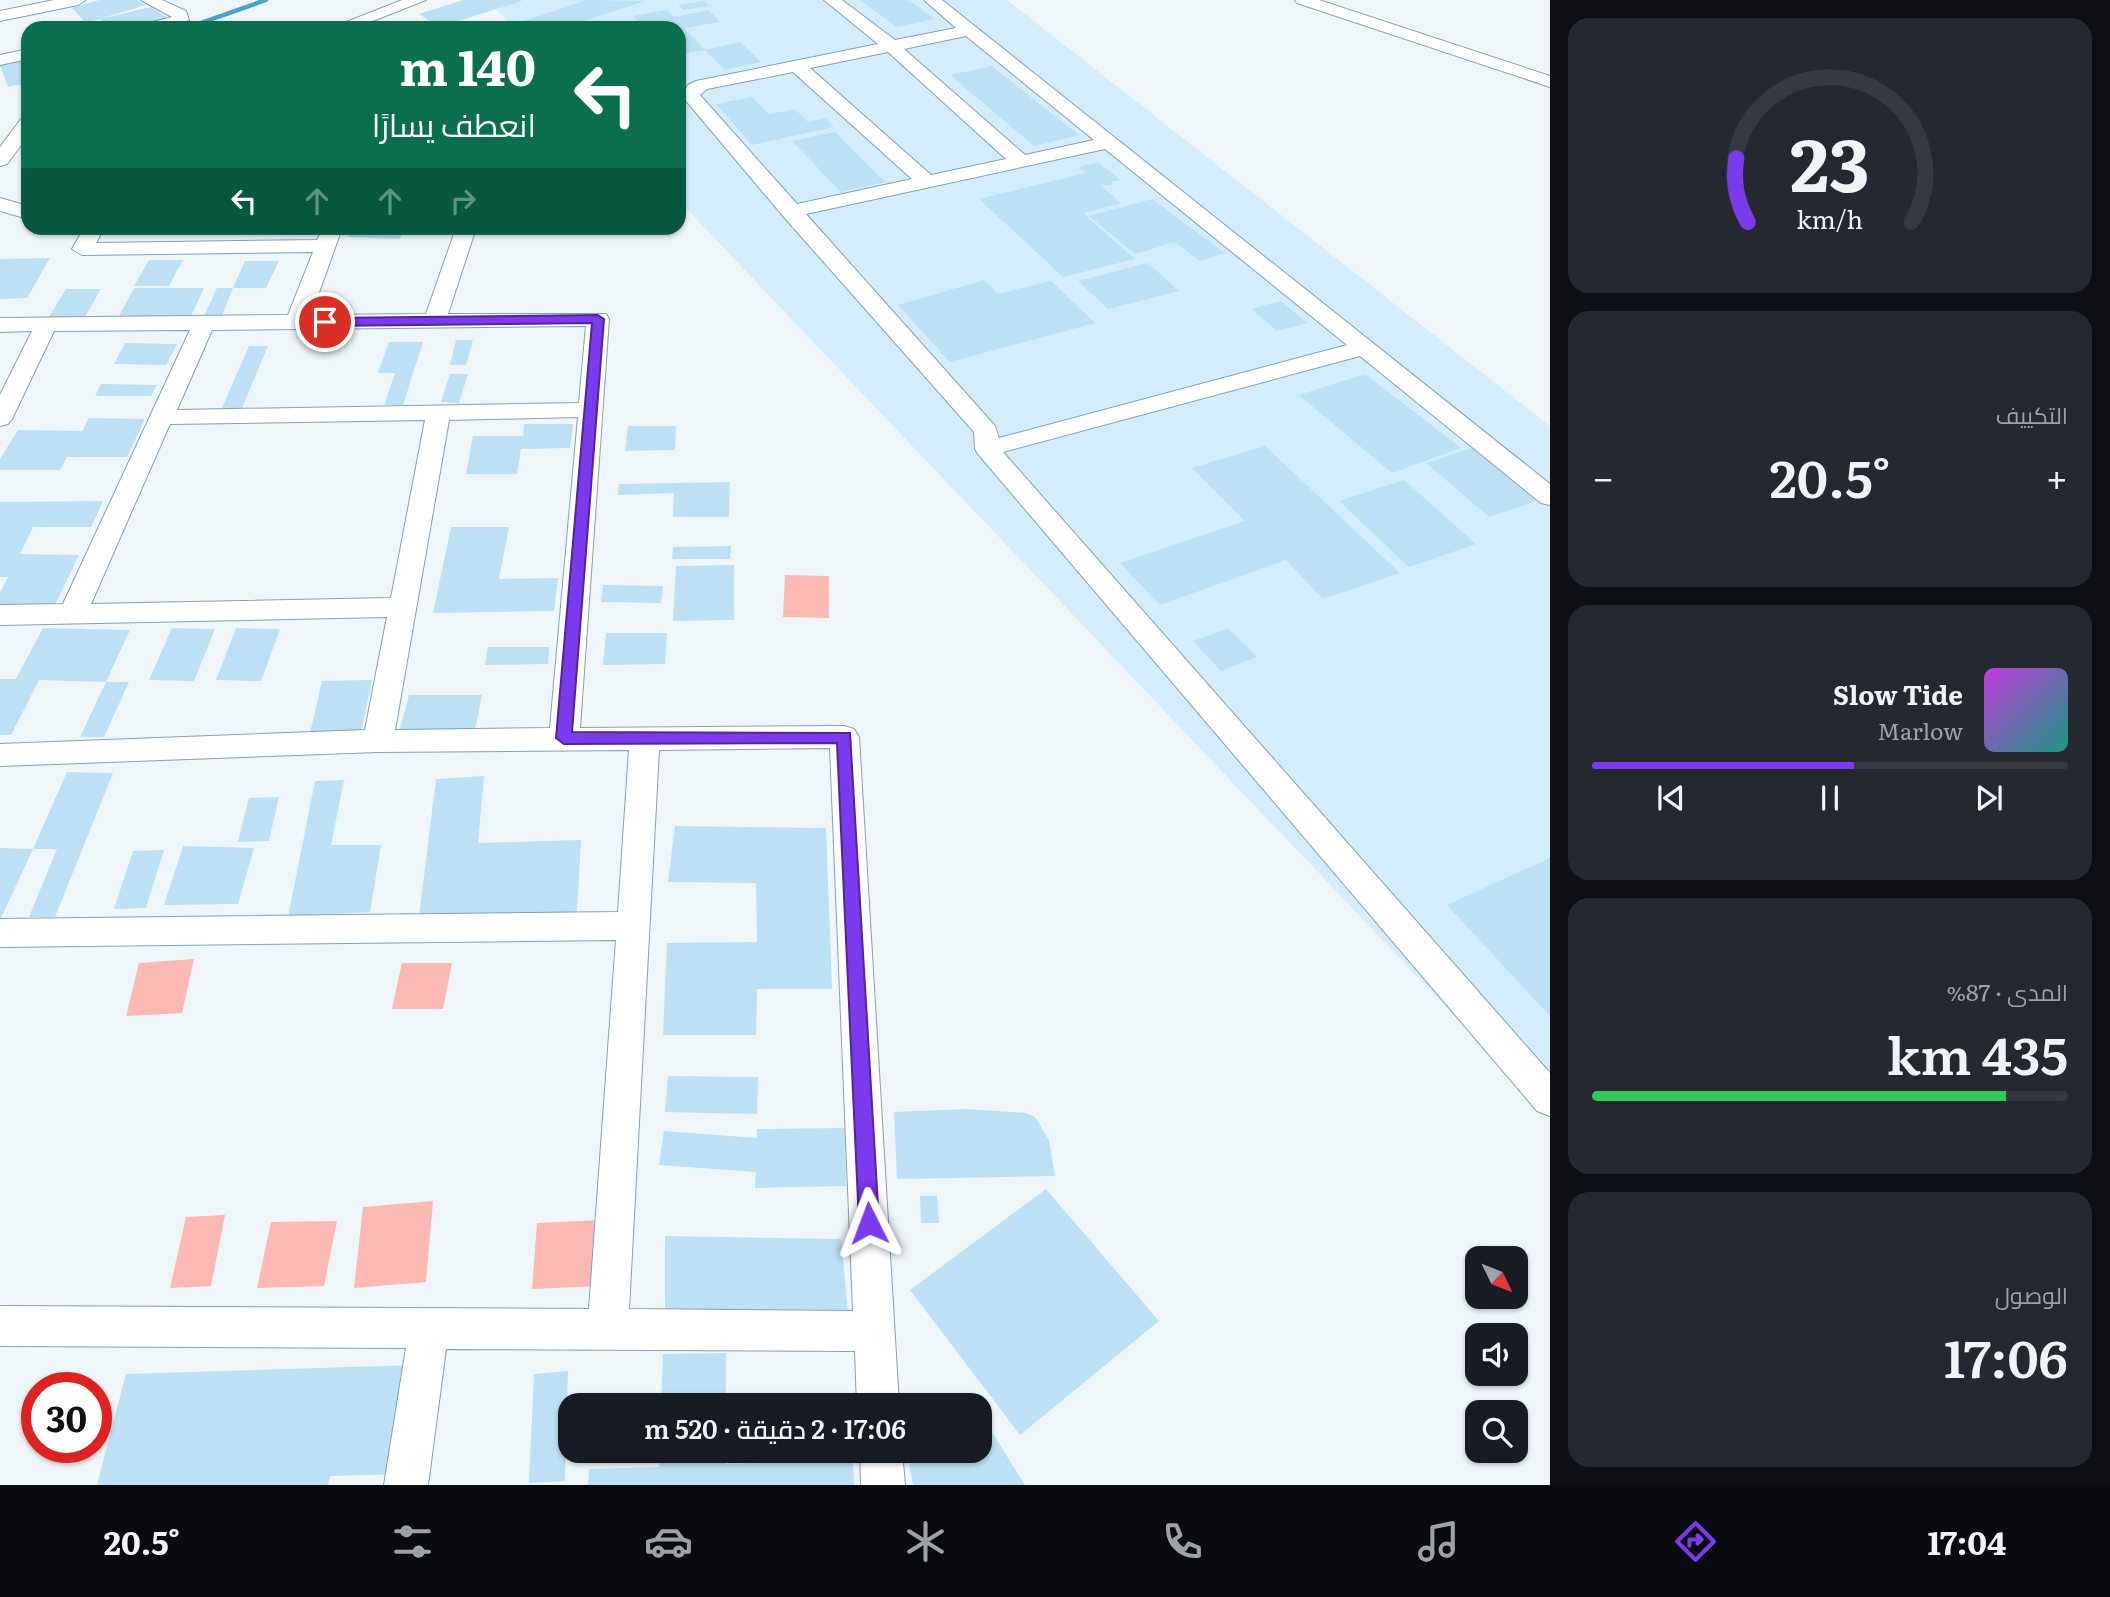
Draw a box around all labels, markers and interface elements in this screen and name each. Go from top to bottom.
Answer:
text: 140 m [399,28,536,101]
icon: left [560,49,651,140]
text: انعطف يسارًا [372,99,536,147]
text: 23 [1790,106,1870,214]
icon: left [225,182,263,220]
icon: ahead [298,182,336,220]
icon: ahead [371,182,409,220]
icon: right [444,182,482,220]
text: km/h [1797,200,1863,237]
pin [295,292,355,352]
icon: arrive [306,303,344,341]
text: التكييف [1996,397,2068,431]
text: 20.5° [1769,437,1891,514]
text: − [1592,447,1614,504]
text: + [2046,447,2068,504]
text: Slow Tide [1833,674,1963,713]
text: Marlow [1877,713,1963,747]
icon: previous [1652,779,1690,817]
icon: pause [1811,779,1849,817]
icon: next [1970,779,2008,817]
text: المدى · 87% [1947,974,2068,1008]
text: 435 km [1887,1014,2068,1091]
position arrow [832,1186,906,1260]
north arrow [1465,1246,1528,1309]
map controls [1465,1246,1528,1463]
text: الوصول [1995,1277,2068,1311]
text: 17:06 [1944,1317,2068,1394]
button: sound [1465,1323,1528,1386]
speed limit sign: 30 [21,1372,112,1463]
button: search [1465,1400,1528,1463]
text: 17:06 · 2 دقيقة · 520 m [644,1408,906,1447]
text: 20.5° [104,1517,180,1565]
icon: filters [388,1517,437,1566]
icon: car [644,1517,693,1566]
icon: climate [901,1517,950,1566]
icon: phone [1158,1517,1207,1566]
icon: music [1414,1517,1463,1566]
icon: directions [1671,1517,1720,1566]
text: 17:04 [1927,1517,2006,1565]

